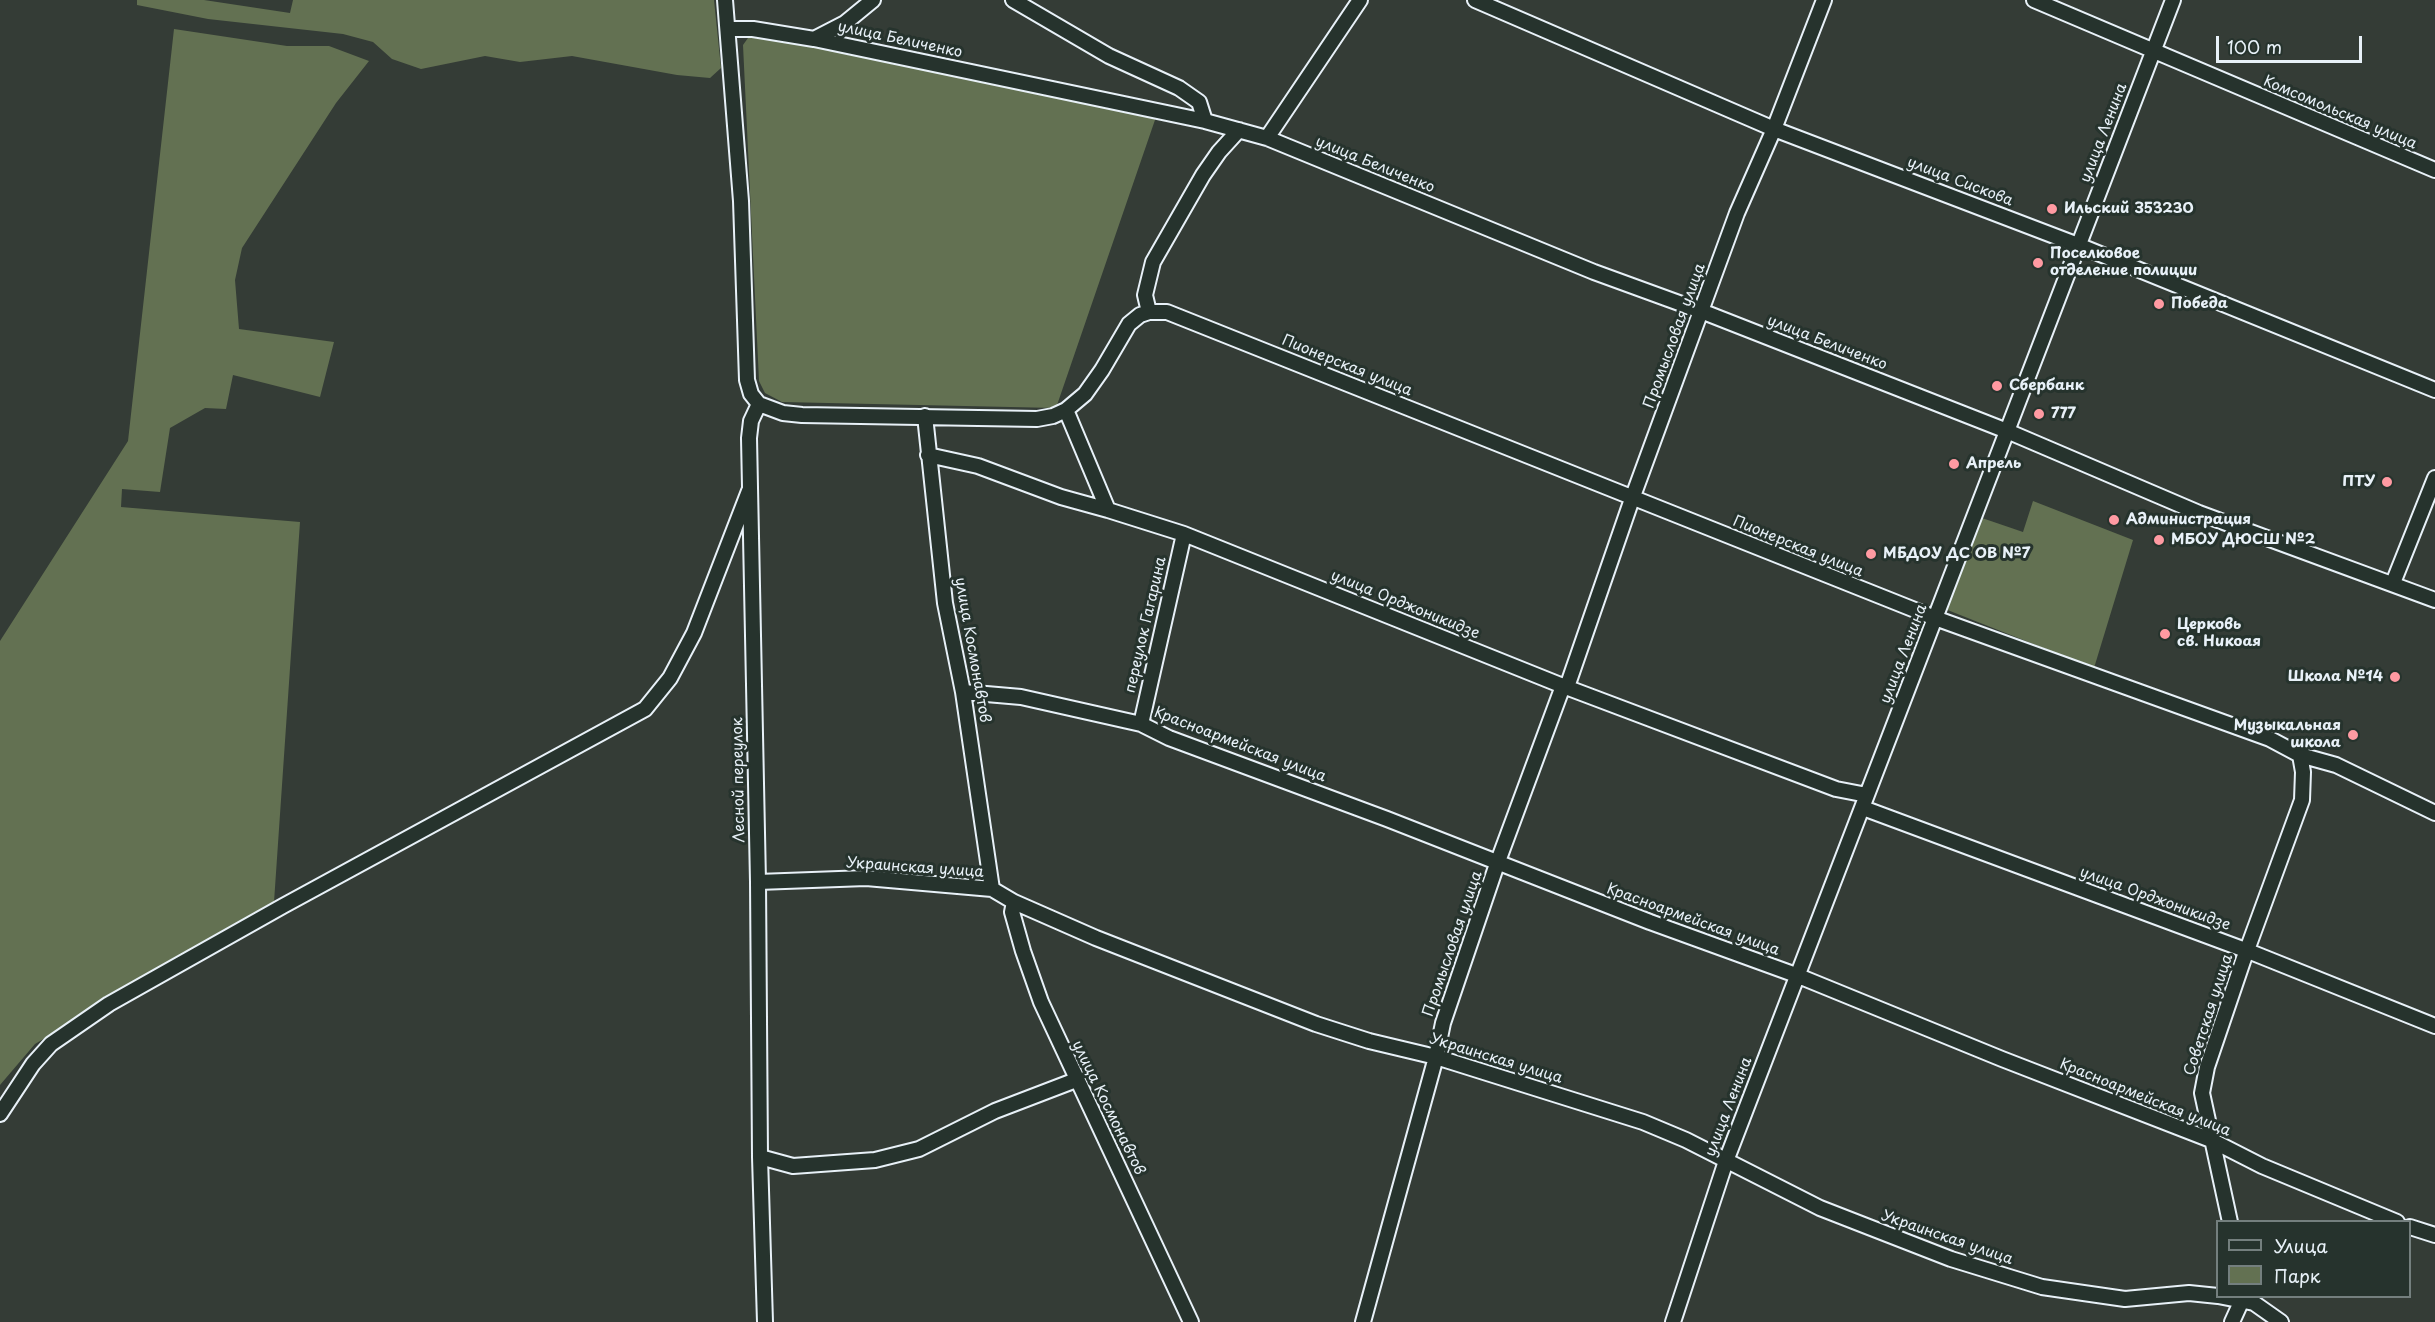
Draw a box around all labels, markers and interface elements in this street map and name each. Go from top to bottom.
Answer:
street label: улица Беличенко [836,18,964,62]
scale bar [2219,24,2364,62]
text: 100 m [2227,33,2282,60]
street label: Комсомольская улица [2261,73,2419,153]
street label: улица Ленина [2077,81,2131,185]
street label: улица Беличенко [1313,133,1437,197]
street label: улица Сискова [1905,154,2015,210]
place label: Ильский 353230 [2064,200,2194,218]
marker: Ильский 353230 [2045,202,2059,216]
place label: Поселковое отделение полиции [2050,245,2198,280]
marker: Поселковое отделение полиции [2031,256,2045,270]
street label: Промысловая улица [1640,261,1710,411]
place label: Победа [2171,295,2228,313]
marker: Победа [2152,297,2166,311]
street label: улица Беличенко [1764,312,1890,374]
street label: Пионерская улица [1279,332,1415,400]
place label: Сбербанк [2009,377,2084,395]
marker: Сбербанк [1990,379,2004,393]
place label: 777 [2051,405,2076,423]
marker: 777 [2032,407,2046,421]
place label: Апрель [1966,455,2021,473]
marker: Апрель [1947,457,1961,471]
place label: ПТУ [2342,473,2375,491]
marker: ПТУ [2380,475,2394,489]
place label: Администрация [2126,511,2251,529]
street label: Пионерская улица [1730,513,1866,581]
marker: Администрация [2107,513,2121,527]
place label: МБОУ ДЮСШ №2 [2171,531,2315,549]
marker: МБОУ ДЮСШ №2 [2152,533,2166,547]
place label: МБДОУ ДС ОВ №7 [1883,545,2030,563]
marker: МБДОУ ДС ОВ №7 [1864,547,1878,561]
street label: переулок Гагарина [1122,555,1170,695]
street label: улица Орджоникидзе [1328,567,1482,643]
street label: улица Космонавтов [950,576,994,724]
street label: улица Ленина [1877,602,1931,706]
place label: Церковь св. Никоая [2177,616,2261,651]
marker: Церковь св. Никоая [2158,627,2172,641]
place label: Школа №14 [2288,668,2383,686]
marker: Школа №14 [2388,670,2402,684]
street label: Красноармейская улица [1151,704,1329,786]
street label: Лесной переулок [729,717,749,843]
place label: Музыкальная школа [2234,717,2341,752]
marker: Музыкальная школа [2346,728,2360,742]
street label: Украинская улица [846,854,984,882]
street label: улица Орджоникидзе [2077,863,2233,935]
street label: Промысловая улица [1420,869,1486,1019]
street label: Красноармейская улица [1604,880,1782,960]
street label: Советская улица [2181,952,2237,1078]
street label: Украинская улица [1427,1030,1565,1088]
street label: улица Космонавтов [1068,1038,1148,1178]
street label: улица Ленина [1702,1055,1756,1159]
street label: Красноармейская улица [2057,1055,2233,1141]
street label: Украинская улица [1879,1207,2015,1269]
legend [2216,1220,2411,1298]
text: Улица [2274,1232,2328,1259]
text: Парк [2274,1262,2320,1289]

